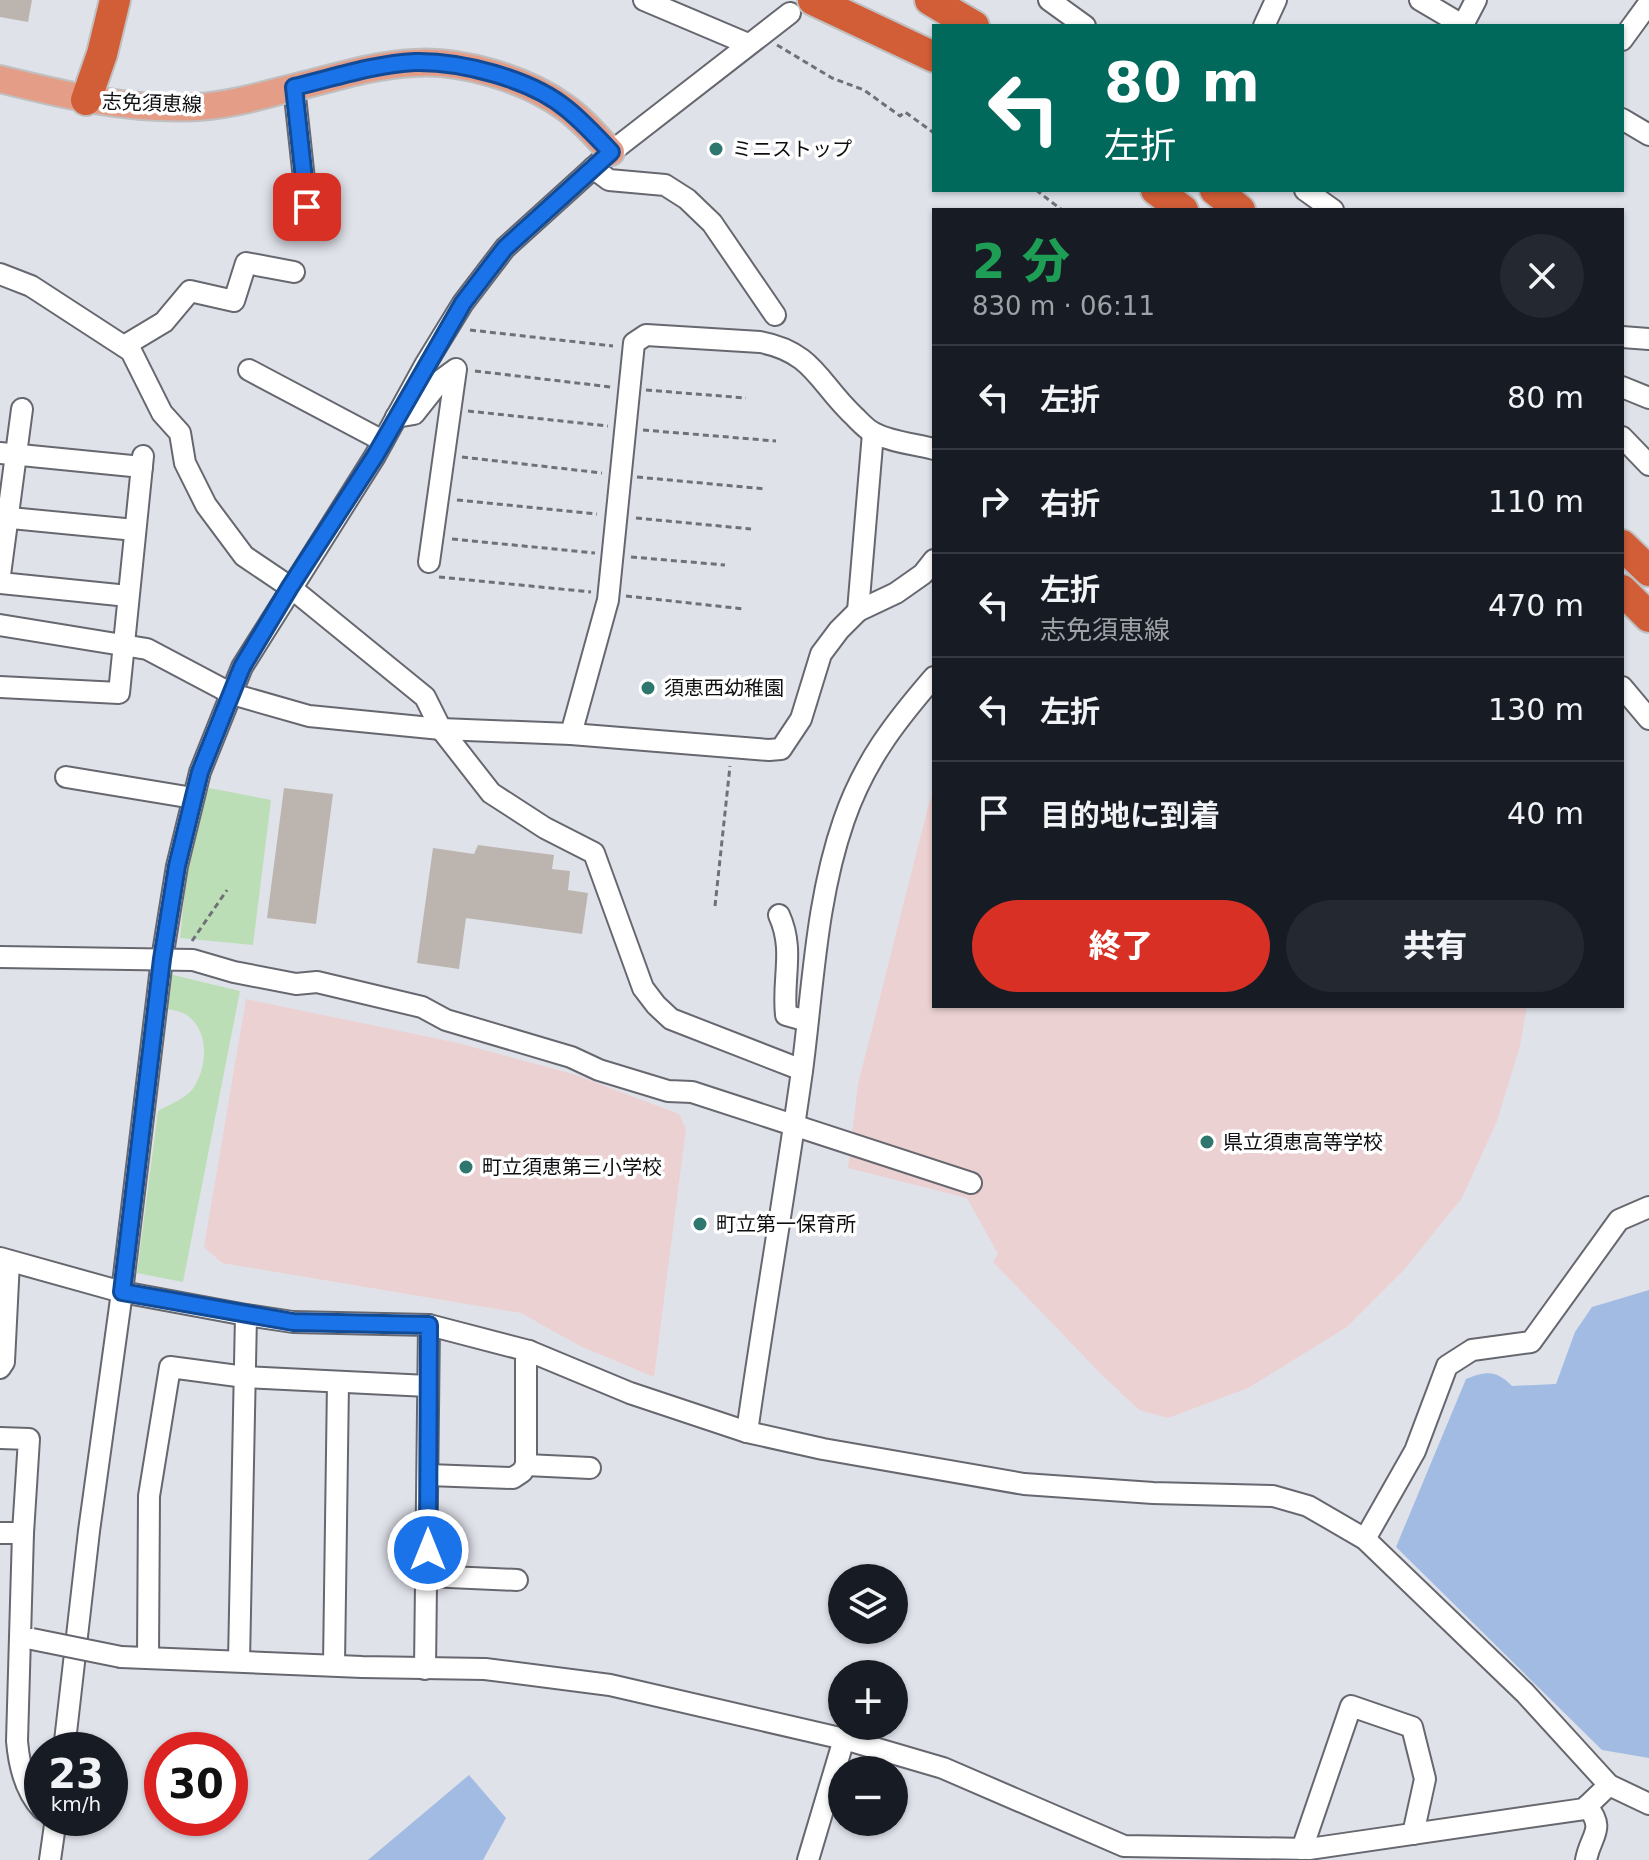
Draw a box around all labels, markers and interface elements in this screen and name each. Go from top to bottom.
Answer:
text: 80 m [1104,49,1260,114]
icon: left [972,56,1076,160]
street label: 志免須恵線 [102,89,202,117]
text: 左折 [1104,125,1176,166]
place label: ミニストップ [732,137,852,161]
marker: ミニストップ [707,140,725,158]
pin [273,173,341,241]
icon: arrive [285,185,329,229]
text: 2 分 [972,233,1070,289]
button: close [1500,234,1584,318]
text: 830 m · 06:11 [972,291,1155,321]
icon: left [972,375,1016,419]
text: 80 m [1507,380,1584,415]
text: 左折 [1040,382,1100,417]
icon: right [972,479,1016,523]
text: 110 m [1488,484,1584,519]
text: 右折 [1040,486,1100,521]
text: 左折 [1040,572,1100,607]
icon: left [972,583,1016,627]
text: 470 m [1488,588,1584,623]
text: 志免須恵線 [1040,615,1170,645]
place label: 須恵西幼稚園 [664,676,784,700]
marker: 須恵西幼稚園 [639,679,657,697]
icon: left [972,687,1016,731]
text: 130 m [1488,692,1584,727]
text: 左折 [1040,694,1100,729]
icon: arrive [972,791,1016,835]
text: 40 m [1507,796,1584,831]
text: 目的地に到着 [1040,798,1220,833]
button: 終了 [972,900,1270,992]
button: 共有 [1286,900,1584,992]
place label: 県立須恵高等学校 [1223,1130,1383,1154]
marker: 県立須恵高等学校 [1198,1133,1216,1151]
place label: 町立須恵第三小学校 [482,1155,662,1179]
marker: 町立須恵第三小学校 [457,1158,475,1176]
place label: 町立第一保育所 [716,1212,856,1236]
marker: 町立第一保育所 [691,1215,709,1233]
position arrow [386,1508,470,1592]
map controls [828,1564,908,1836]
button: layers [828,1564,908,1644]
button: + [828,1660,908,1740]
speed limit sign: 30 [144,1732,248,1836]
text: 23 [48,1751,104,1797]
button: − [828,1756,908,1836]
text: km/h [51,1792,101,1816]

